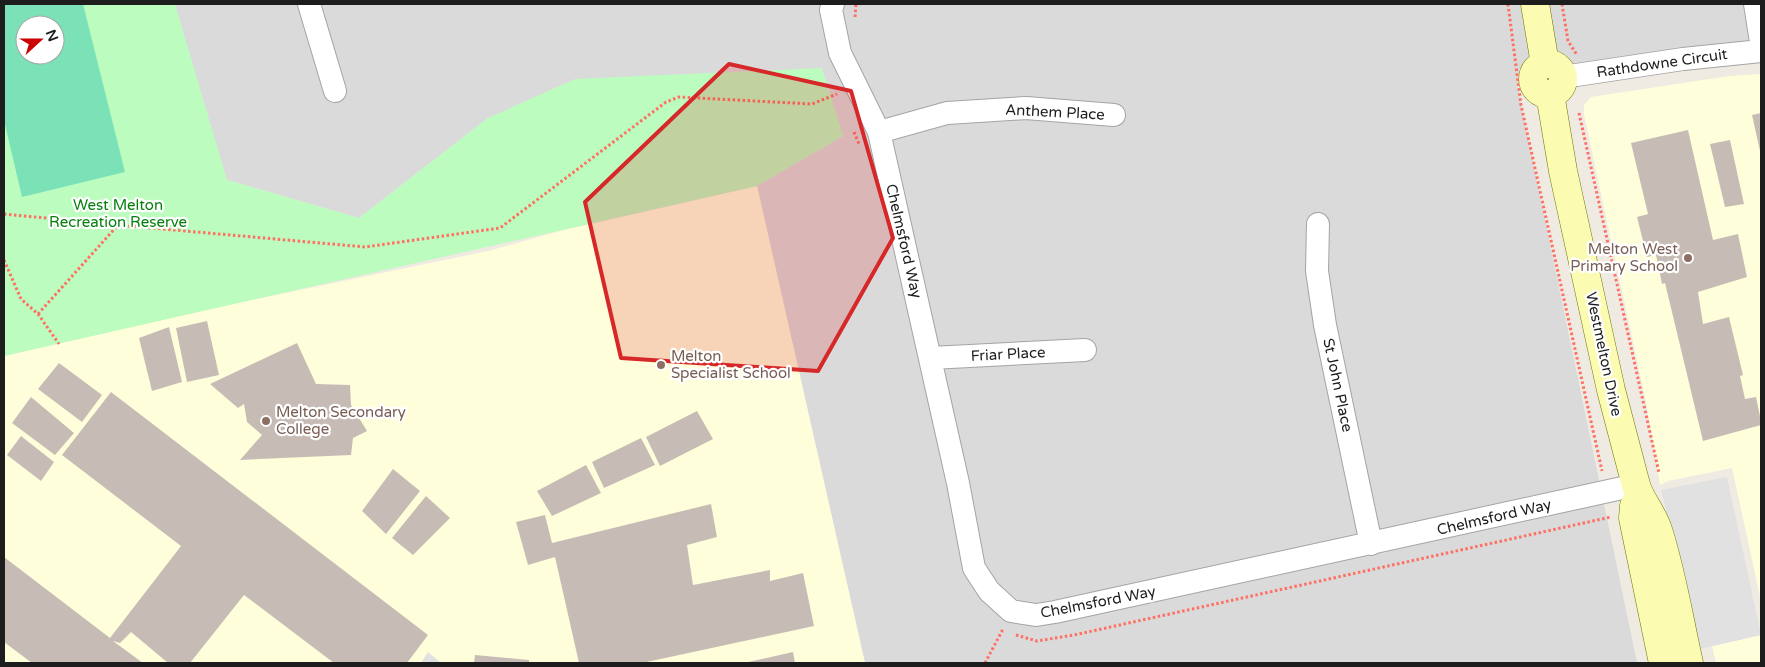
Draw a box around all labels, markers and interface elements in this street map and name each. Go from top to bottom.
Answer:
north arrow [15,15,65,65]
text: N [42,27,62,44]
street label: Rathdowne Circuit [1595,45,1729,81]
street label: Anthem Place [1005,100,1105,124]
street label: Chelmsford Way [882,182,926,300]
park label: West Melton Recreation Reserve [49,196,187,231]
place label: Melton West Primary School [1570,240,1678,275]
marker: Melton West Primary School [1682,252,1694,264]
street label: Westmelton Drive [1582,290,1626,418]
street label: St John Place [1319,336,1357,434]
street label: Friar Place [970,343,1046,365]
place label: Melton Specialist School [671,347,791,382]
marker: Melton Specialist School [655,359,667,371]
place label: Melton Secondary College [276,403,406,438]
marker: Melton Secondary College [260,415,272,427]
street label: Chelmsford Way [1435,495,1553,539]
street label: Chelmsford Way [1039,582,1157,622]

